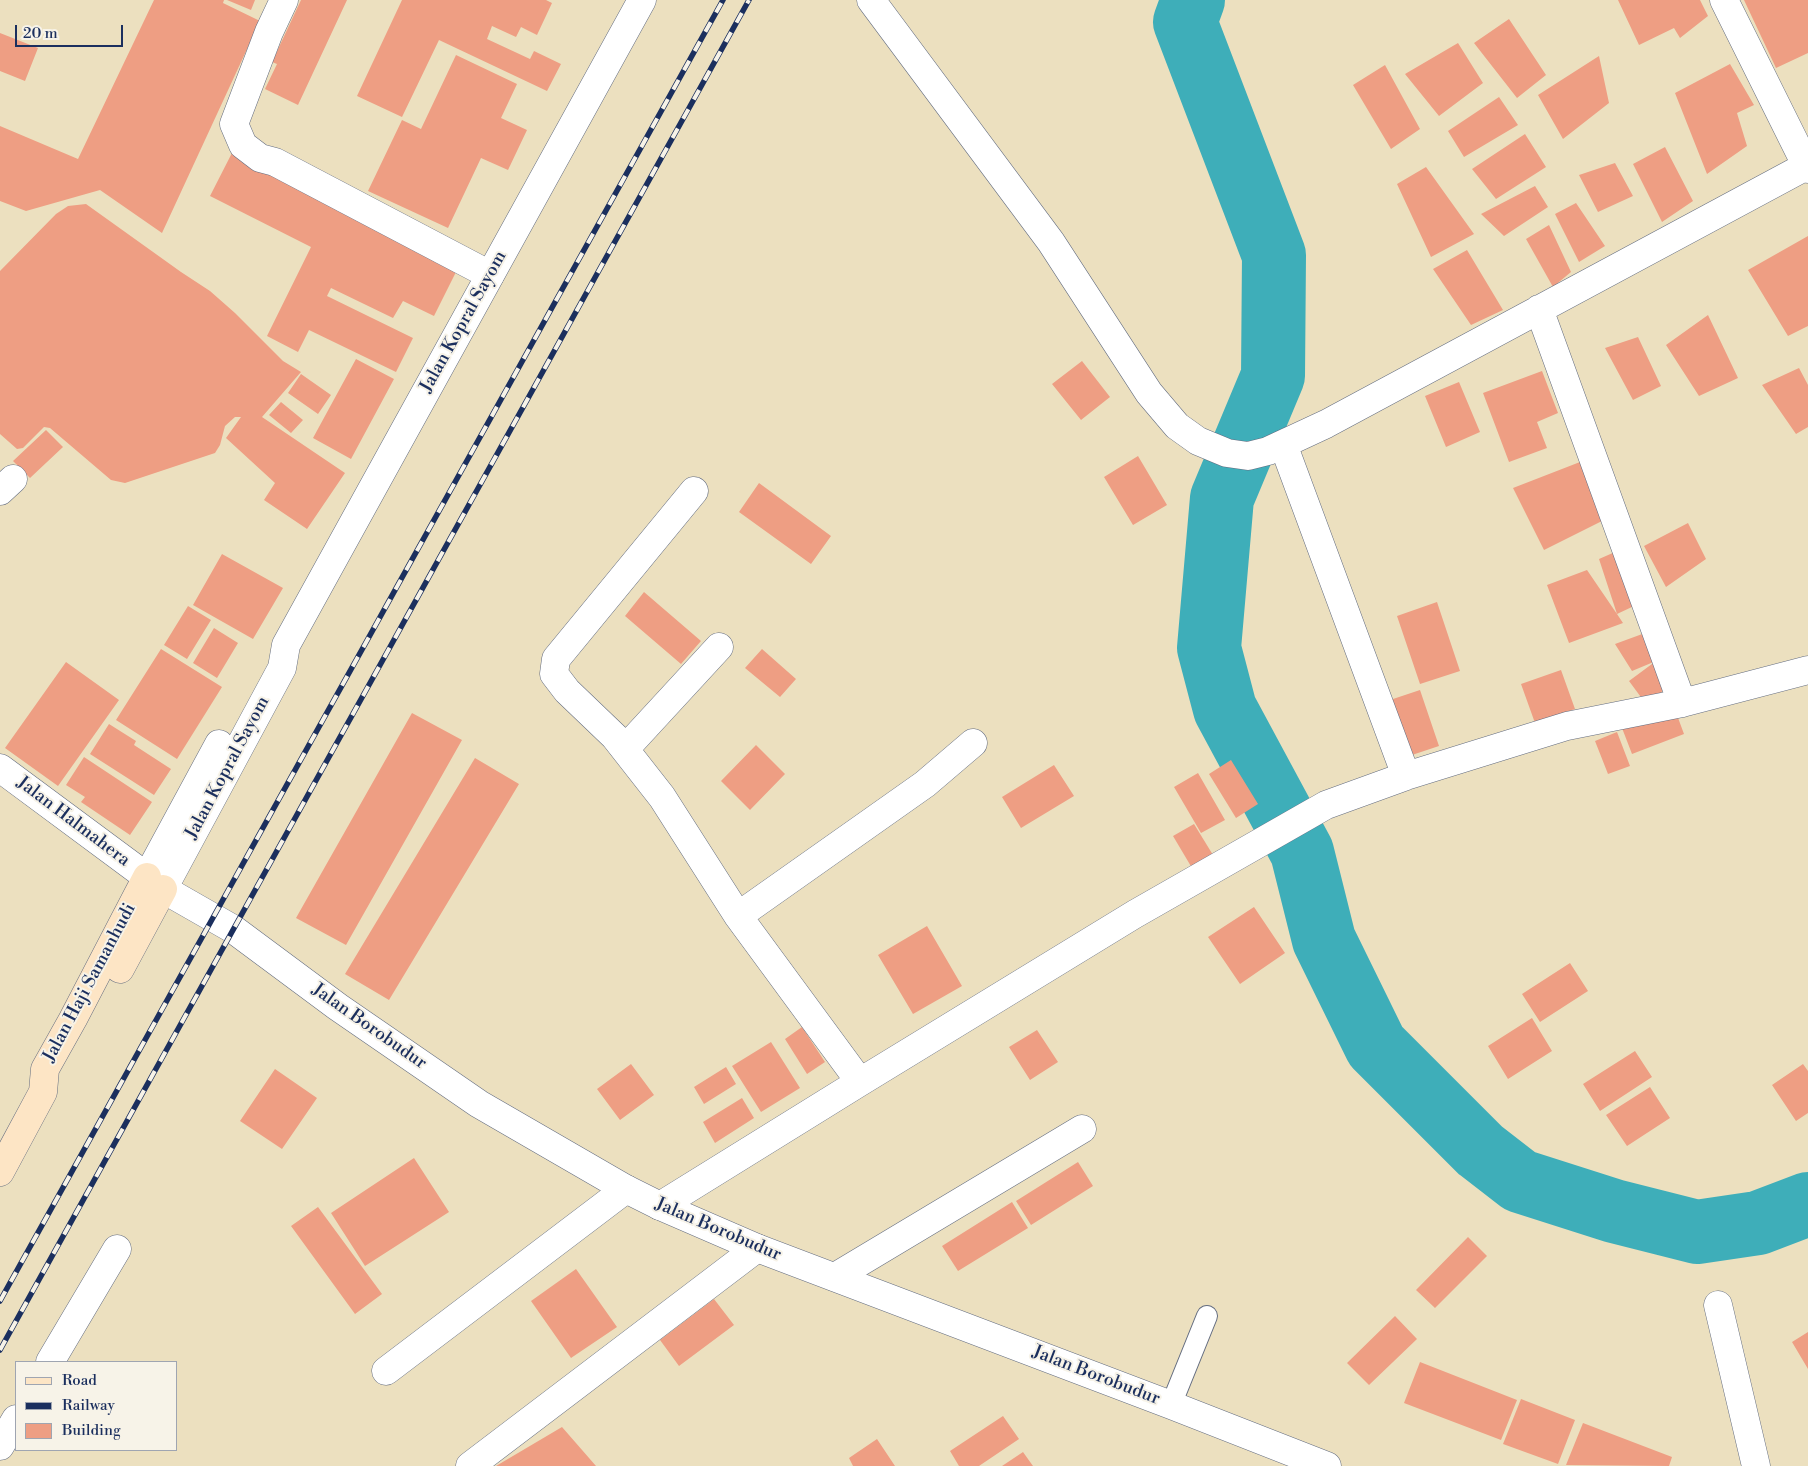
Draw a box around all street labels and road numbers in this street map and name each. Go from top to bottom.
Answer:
street label: Jalan Kopral Sayom [416,247,512,397]
street label: Jalan Kopral Sayom [181,693,275,843]
street label: Jalan Halmahera [12,772,134,872]
street label: Jalan Haji Samanhudi [39,900,141,1066]
street label: Jalan Borobudur [308,979,430,1075]
street label: Jalan Borobudur [652,1194,784,1266]
street label: Jalan Borobudur [1029,1342,1163,1410]

